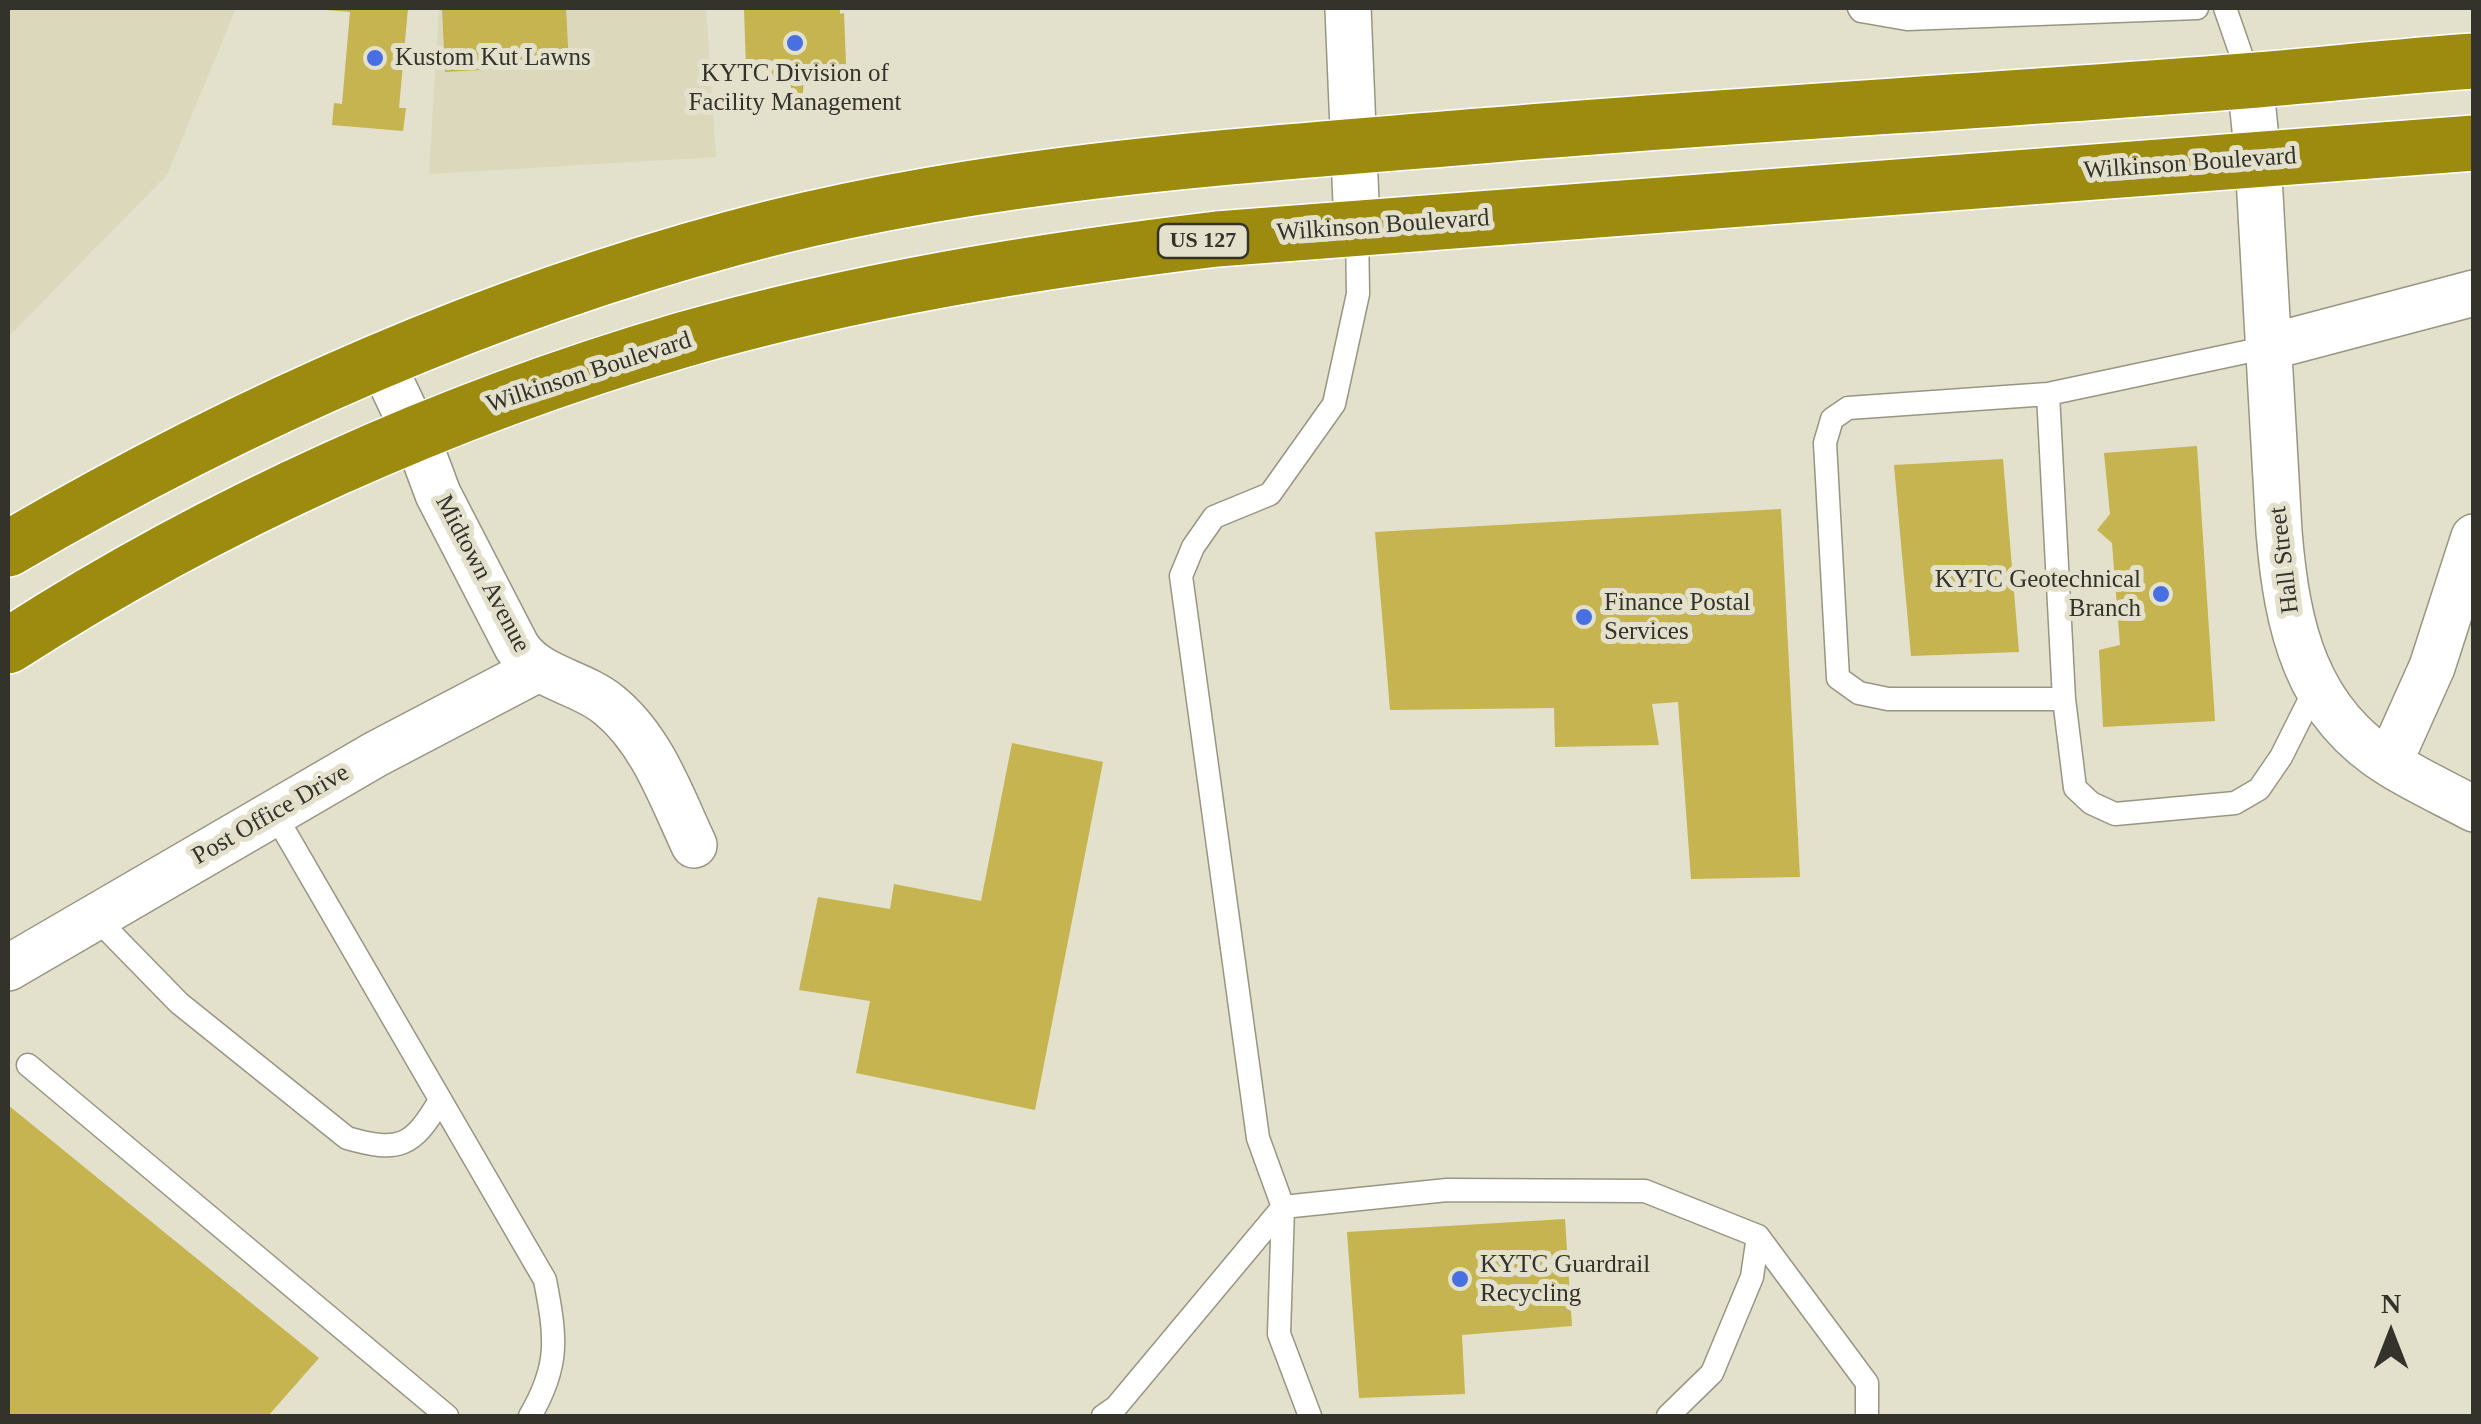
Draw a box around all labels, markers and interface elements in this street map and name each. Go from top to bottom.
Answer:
marker: KYTC Division of Facility Management [784,32,806,54]
place label: Kustom Kut Lawns [395,43,591,73]
marker: Kustom Kut Lawns [364,47,386,69]
place label: KYTC Division of Facility Management [688,59,902,118]
street label: Wilkinson Boulevard [2082,142,2298,186]
street label: Wilkinson Boulevard [1275,204,1491,248]
road number: US 127 [1158,224,1248,258]
street label: Wilkinson Boulevard [483,326,695,420]
street label: Midtown Avenue [428,490,536,658]
street label: Hall Street [2264,505,2306,615]
place label: KYTC Geotechnical Branch [1935,565,2141,624]
marker: KYTC Geotechnical Branch [2150,583,2172,605]
place label: Finance Postal Services [1604,588,1751,647]
marker: Finance Postal Services [1573,606,1595,628]
street label: Post Office Drive [187,758,355,872]
place label: KYTC Guardrail Recycling [1480,1250,1650,1309]
marker: KYTC Guardrail Recycling [1449,1268,1471,1290]
north arrow [2341,1284,2441,1384]
text: N [2381,1288,2401,1319]

